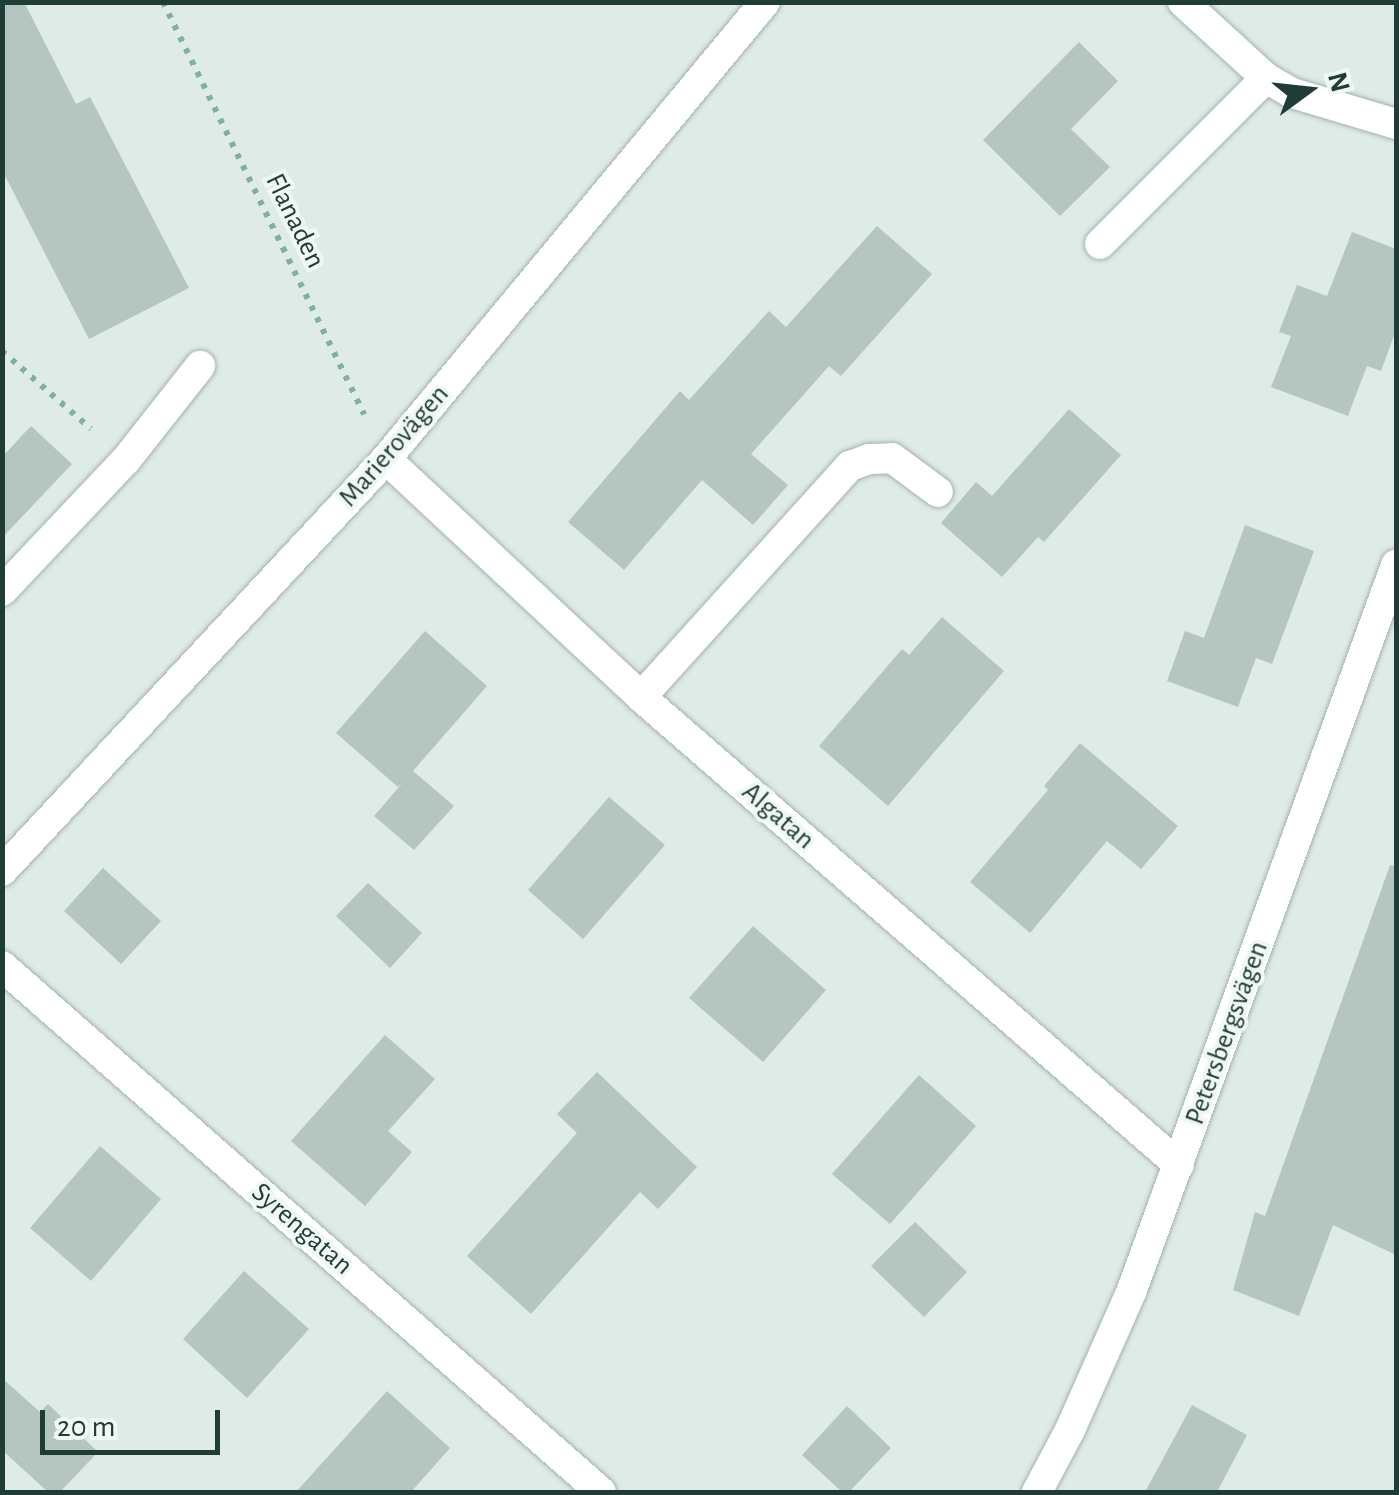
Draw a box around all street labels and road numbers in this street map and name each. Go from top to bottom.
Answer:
street label: Flanaden [258,168,332,274]
street label: Marierovägen [332,378,456,514]
street label: Algatan [735,775,821,857]
street label: Petersbergsvägen [1178,937,1276,1129]
street label: Syrengatan [244,1176,360,1282]

